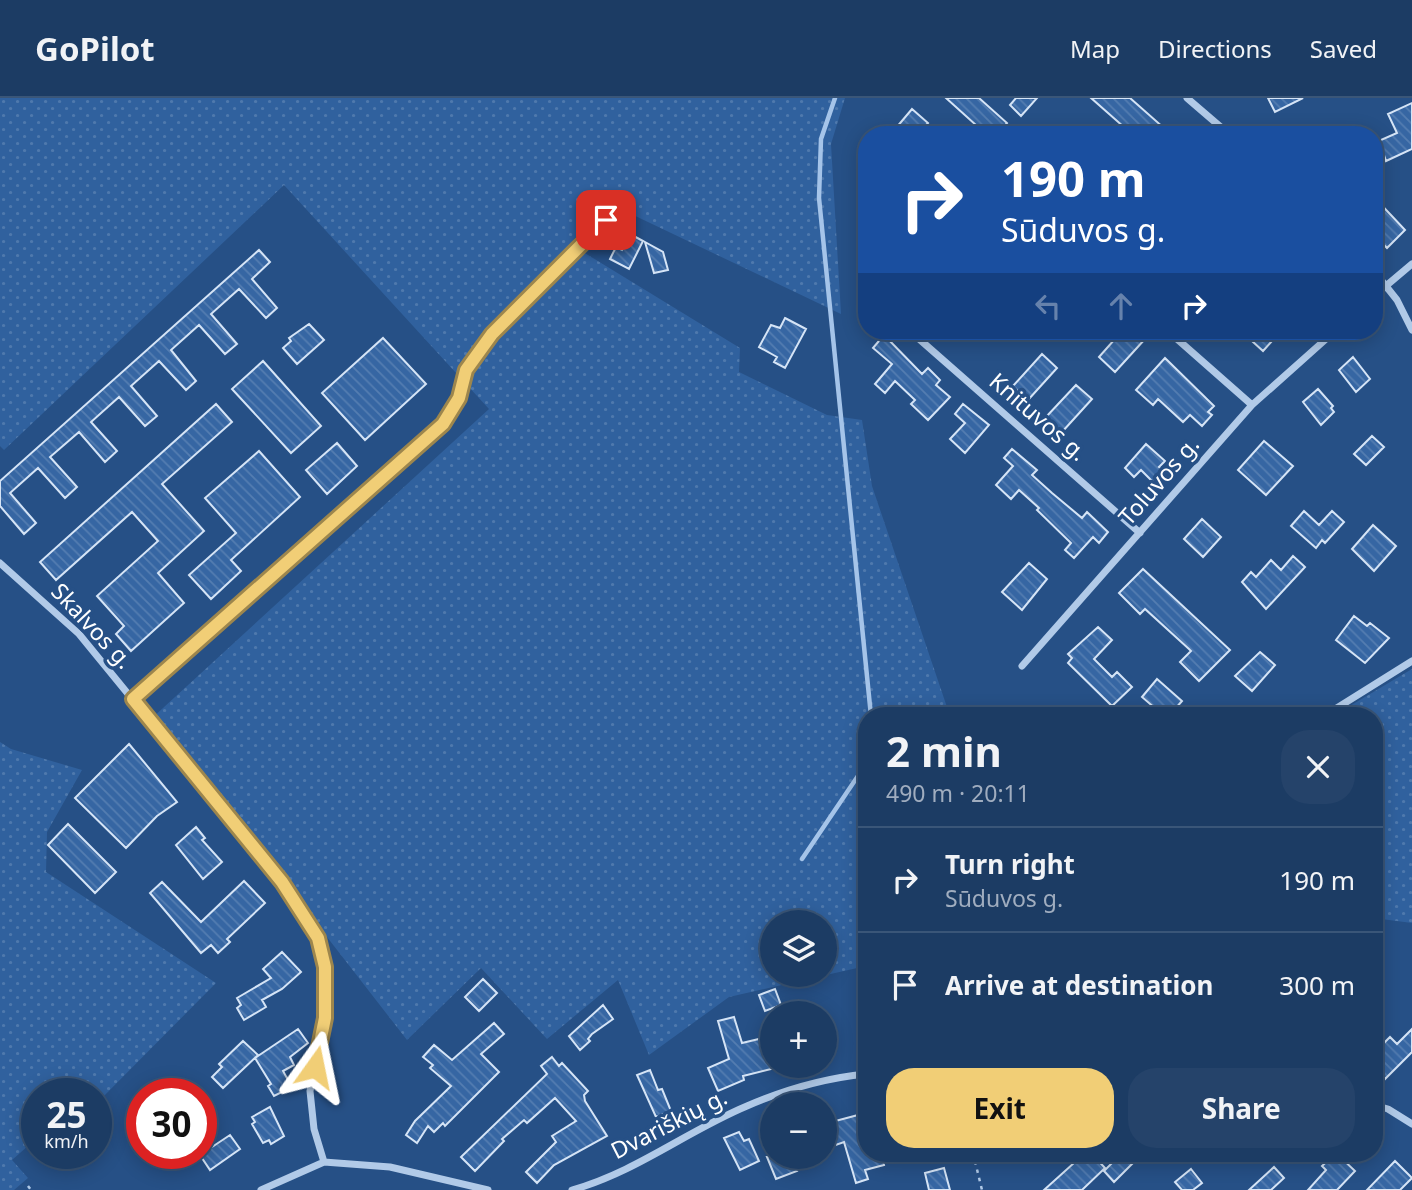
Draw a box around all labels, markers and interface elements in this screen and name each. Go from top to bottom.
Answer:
text: GoPilot [35,26,155,71]
text: Map [1070,32,1120,65]
text: Directions [1158,32,1272,65]
text: Saved [1310,32,1377,65]
text: 190 m [1001,145,1146,211]
icon: right [886,154,977,245]
pin [576,190,636,250]
icon: arrive [587,201,625,239]
text: Sūduvos g. [1001,208,1165,251]
icon: left [1029,287,1067,325]
icon: ahead [1102,287,1140,325]
icon: right [1175,287,1213,325]
street label: Knituvos g. [983,365,1094,468]
street label: Toluvos g. [1111,429,1206,532]
street label: Skalvos g. [45,575,141,675]
text: 2 min [886,722,1002,779]
button: close [1281,730,1355,804]
text: 490 m · 20:11 [886,777,1030,809]
text: Turn right [945,846,1075,882]
icon: right [886,861,924,899]
text: 190 m [1279,862,1355,898]
text: Sūduvos g. [945,882,1063,914]
map controls [760,910,837,1169]
button: layers [760,910,837,987]
icon: arrive [886,966,924,1004]
text: Arrive at destination [945,967,1214,1003]
text: 300 m [1279,967,1355,1003]
button: + [760,1001,837,1078]
position arrow [278,1030,352,1104]
button: Exit [886,1068,1114,1148]
button: Share [1128,1068,1355,1148]
speed limit sign: 30 [126,1078,217,1169]
street label: Dvariškių g. [605,1080,732,1166]
text: 25 [46,1091,87,1138]
button: − [760,1092,837,1169]
text: km/h [44,1129,89,1153]

